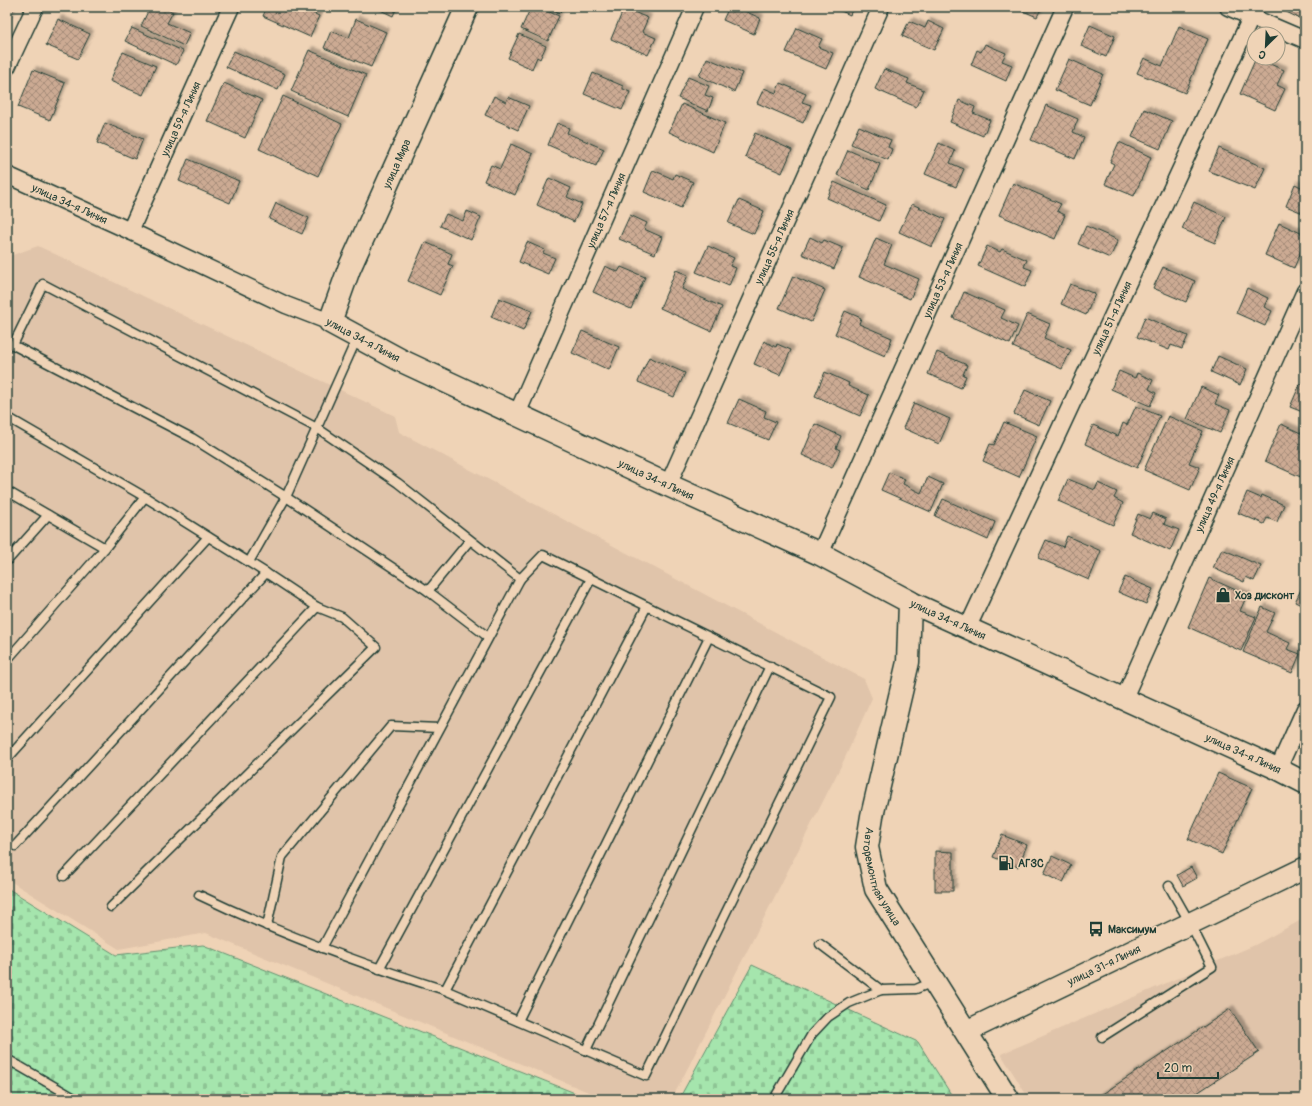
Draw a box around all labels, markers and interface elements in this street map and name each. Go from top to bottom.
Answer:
north arrow [1246,26,1286,66]
text: С [1256,47,1268,62]
street label: улица 59-я Линия [158,79,203,159]
street label: улица Мира [380,137,414,192]
street label: улица 57-я Линия [583,171,628,251]
street label: улица 34-я Линия [29,180,110,226]
street label: улица 55-я Линия [751,207,797,287]
street label: улица 53-я Линия [920,240,965,321]
street label: улица 51-я Линия [1088,279,1134,358]
street label: улица 34-я Линия [323,315,402,365]
street label: улица 49-я Линия [1192,454,1237,535]
street label: улица 34-я Линия [616,456,696,502]
shop icon: Хоз дисконт [1214,586,1232,604]
place label: Хоз дисконт [1235,589,1295,602]
street label: улица 34-я Линия [907,596,988,642]
street label: улица 34-я Линия [1202,730,1283,776]
street label: Авторемонтная улица [860,826,904,928]
fuel station icon: АГЗС [997,854,1015,872]
place label: АГЗС [1018,857,1044,870]
bus stop icon: Максимум [1087,920,1105,938]
place label: Максимум [1108,923,1156,936]
street label: улица 31-я Линия [1064,942,1143,989]
scale bar [1158,1054,1218,1080]
text: 20 m [1164,1061,1193,1076]

